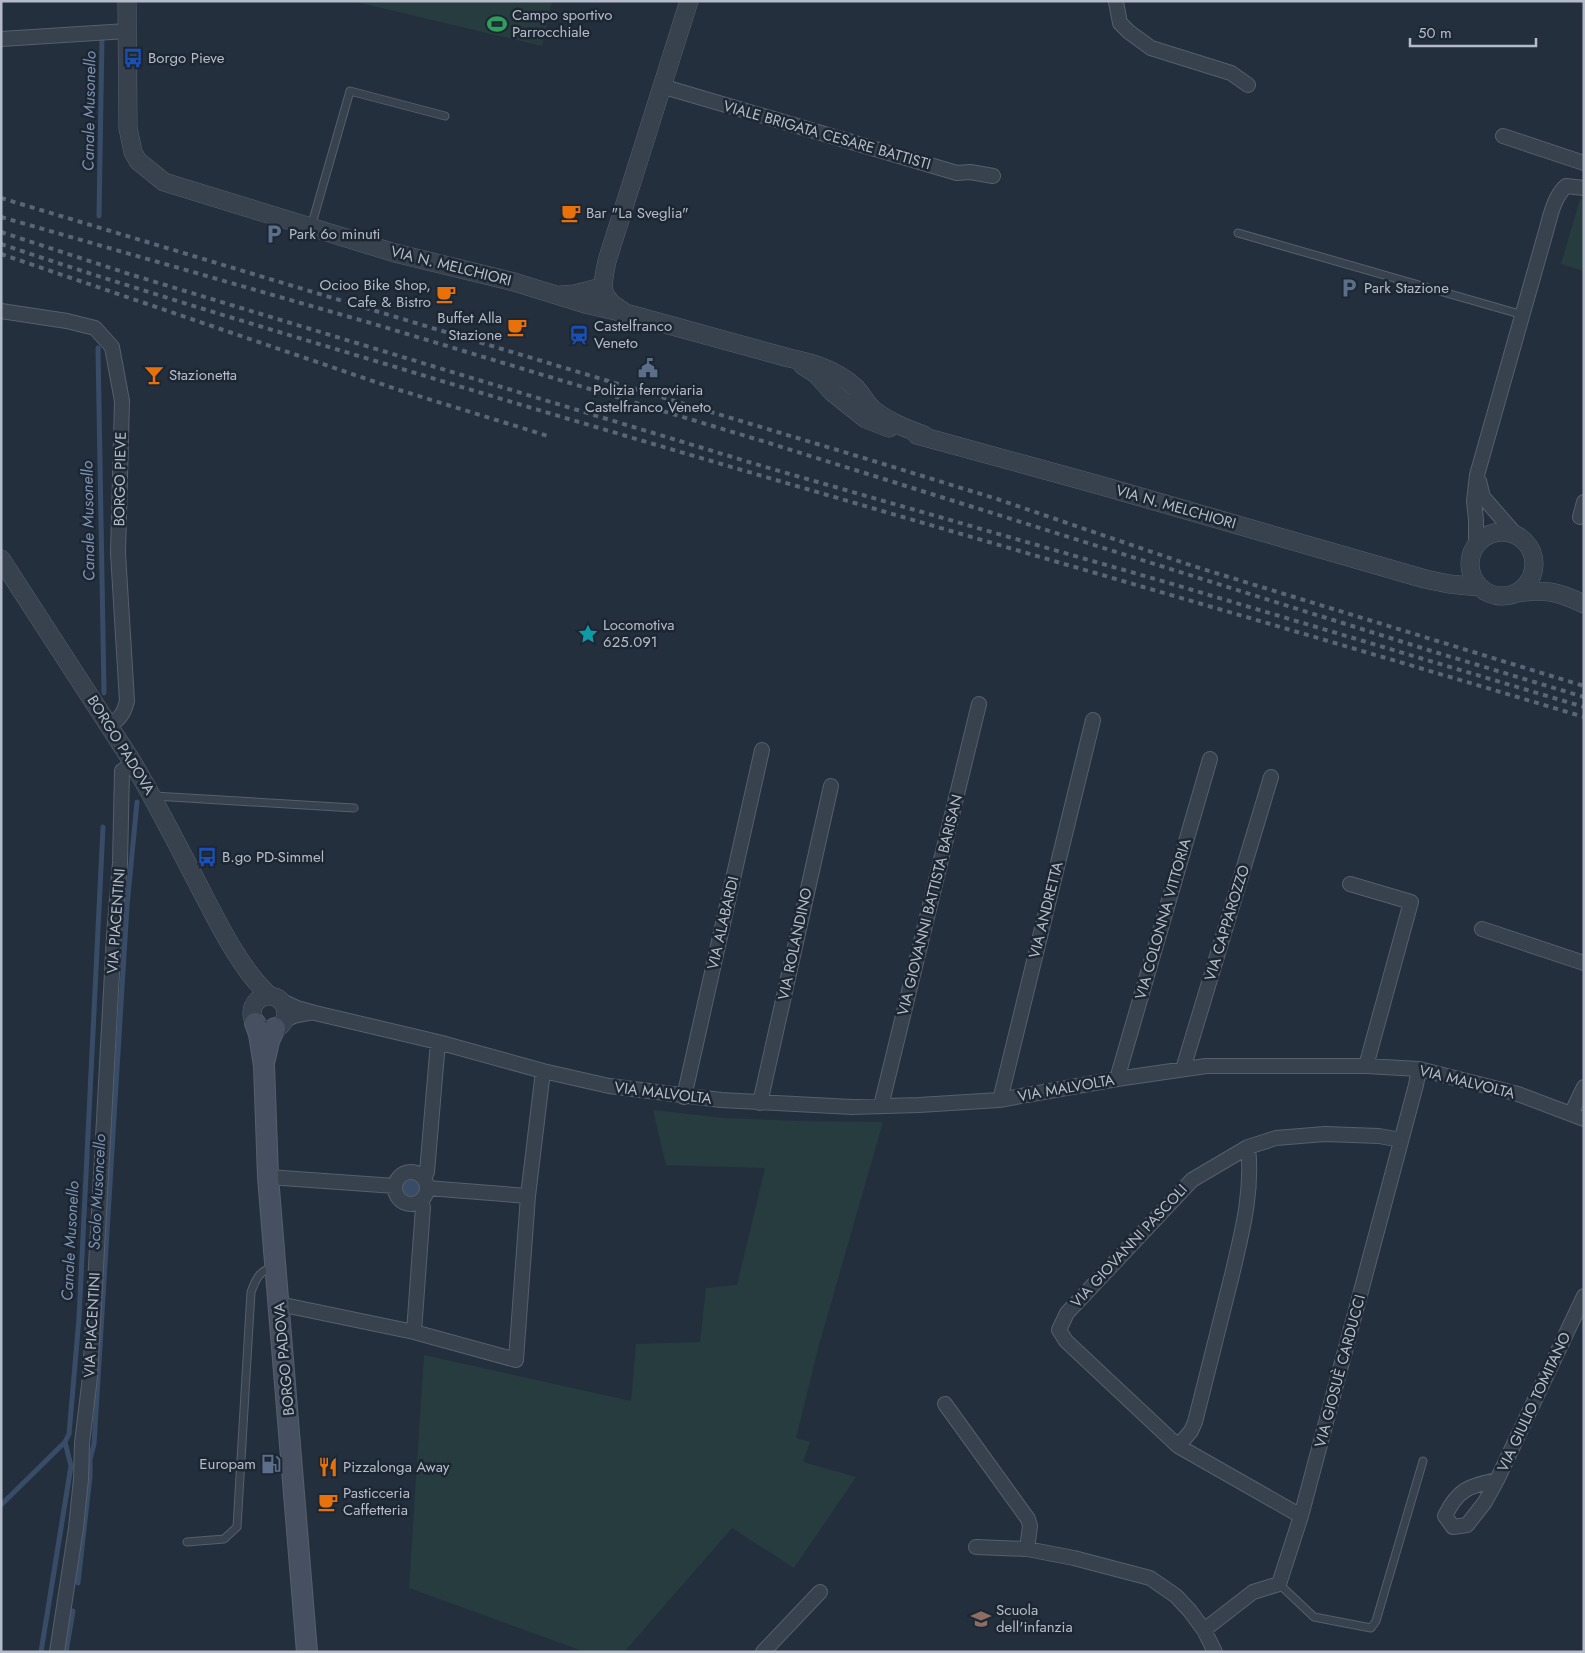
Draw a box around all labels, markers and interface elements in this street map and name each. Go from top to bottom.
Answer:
place label: Campo sportivo Parrocchiale [512,4,612,43]
sports icon: Campo sportivo Parrocchiale [486,13,508,35]
scale bar [1410,15,1536,47]
text: 50 m [1418,22,1452,44]
bus stop icon: Borgo Pieve [122,47,144,69]
place label: Borgo Pieve [148,47,225,69]
water label: Canale Musonello [76,50,102,171]
street label: VIALE BRIGATA CESARE BATTISTI [721,95,933,175]
cafe icon: Bar "La Sveglia" [560,202,582,224]
place label: Bar "La Sveglia" [586,202,689,224]
parking icon: Park 6o minuti [263,223,285,245]
place label: Park 6o minuti [289,223,380,245]
street label: VIA N. MELCHIORI [388,240,514,292]
place label: Ocioo Bike Shop, Cafe & Bistro [320,274,431,313]
parking icon: Park Stazione [1338,277,1360,299]
place label: Park Stazione [1364,277,1449,299]
cafe icon: Ocioo Bike Shop, Cafe & Bistro [435,283,457,305]
place label: Buffet Alla Stazione [437,307,502,346]
place label: Castelfranco Veneto [594,315,672,354]
cafe icon: Buffet Alla Stazione [506,316,528,338]
station icon: Castelfranco Veneto [568,324,590,346]
public building icon: Polizia ferroviaria Castelfranco Veneto [637,357,659,379]
bar icon: Stazionetta [143,364,165,386]
place label: Stazionetta [169,364,237,386]
place label: Polizia ferroviaria Castelfranco Veneto [585,379,711,418]
street label: BORGO PIEVE [108,431,132,527]
water label: Canale Musonello [75,460,101,581]
street label: VIA N. MELCHIORI [1113,479,1239,535]
place label: Locomotiva 625.091 [603,614,675,653]
place icon: Locomotiva 625.091 [577,623,599,645]
street label: BORGO PADOVA [82,691,160,799]
street label: VIA GIOVANNI BATTISTA BARISAN [892,792,968,1018]
street label: VIA COLONNA VITTORIA [1129,836,1197,1002]
bus stop icon: B.go PD-Simmel [196,846,218,868]
place label: B.go PD-Simmel [222,846,324,868]
street label: VIA ANDRETTA [1023,859,1069,961]
street label: VIA CAPPAROZZO [1199,862,1255,984]
street label: VIA PIACENTINI [101,868,131,974]
street label: VIA ALABARDI [702,874,744,972]
street label: VIA ROLANDINO [772,886,818,1002]
street label: VIA MALVOLTA [1417,1059,1517,1105]
street label: VIA MALVOLTA [1016,1069,1116,1107]
street label: VIA MALVOLTA [613,1076,713,1110]
water label: Scolo Musoncello [82,1133,112,1250]
street label: VIA GIOVANNI PASCOLI [1066,1179,1192,1313]
water label: Canale Musonello [55,1180,85,1302]
street label: VIA PIACENTINI [78,1272,106,1378]
street label: VIA GIOSUÈ CARDUCCI [1309,1292,1371,1450]
street label: BORGO PADOVA [268,1301,300,1417]
street label: VIA GIULIO TOMITANO [1492,1328,1576,1476]
place label: Europam [199,1453,256,1475]
fuel station icon: Europam [260,1453,282,1475]
restaurant icon: Pizzalonga Away [317,1456,339,1478]
place label: Pizzalonga Away [343,1456,450,1478]
place label: Pasticceria Caffetteria [343,1482,410,1521]
cafe icon: Pasticceria Caffetteria [317,1491,339,1513]
place label: Scuola dell'infanzia [996,1599,1073,1638]
school or university icon: Scuola dell'infanzia [970,1608,992,1630]

